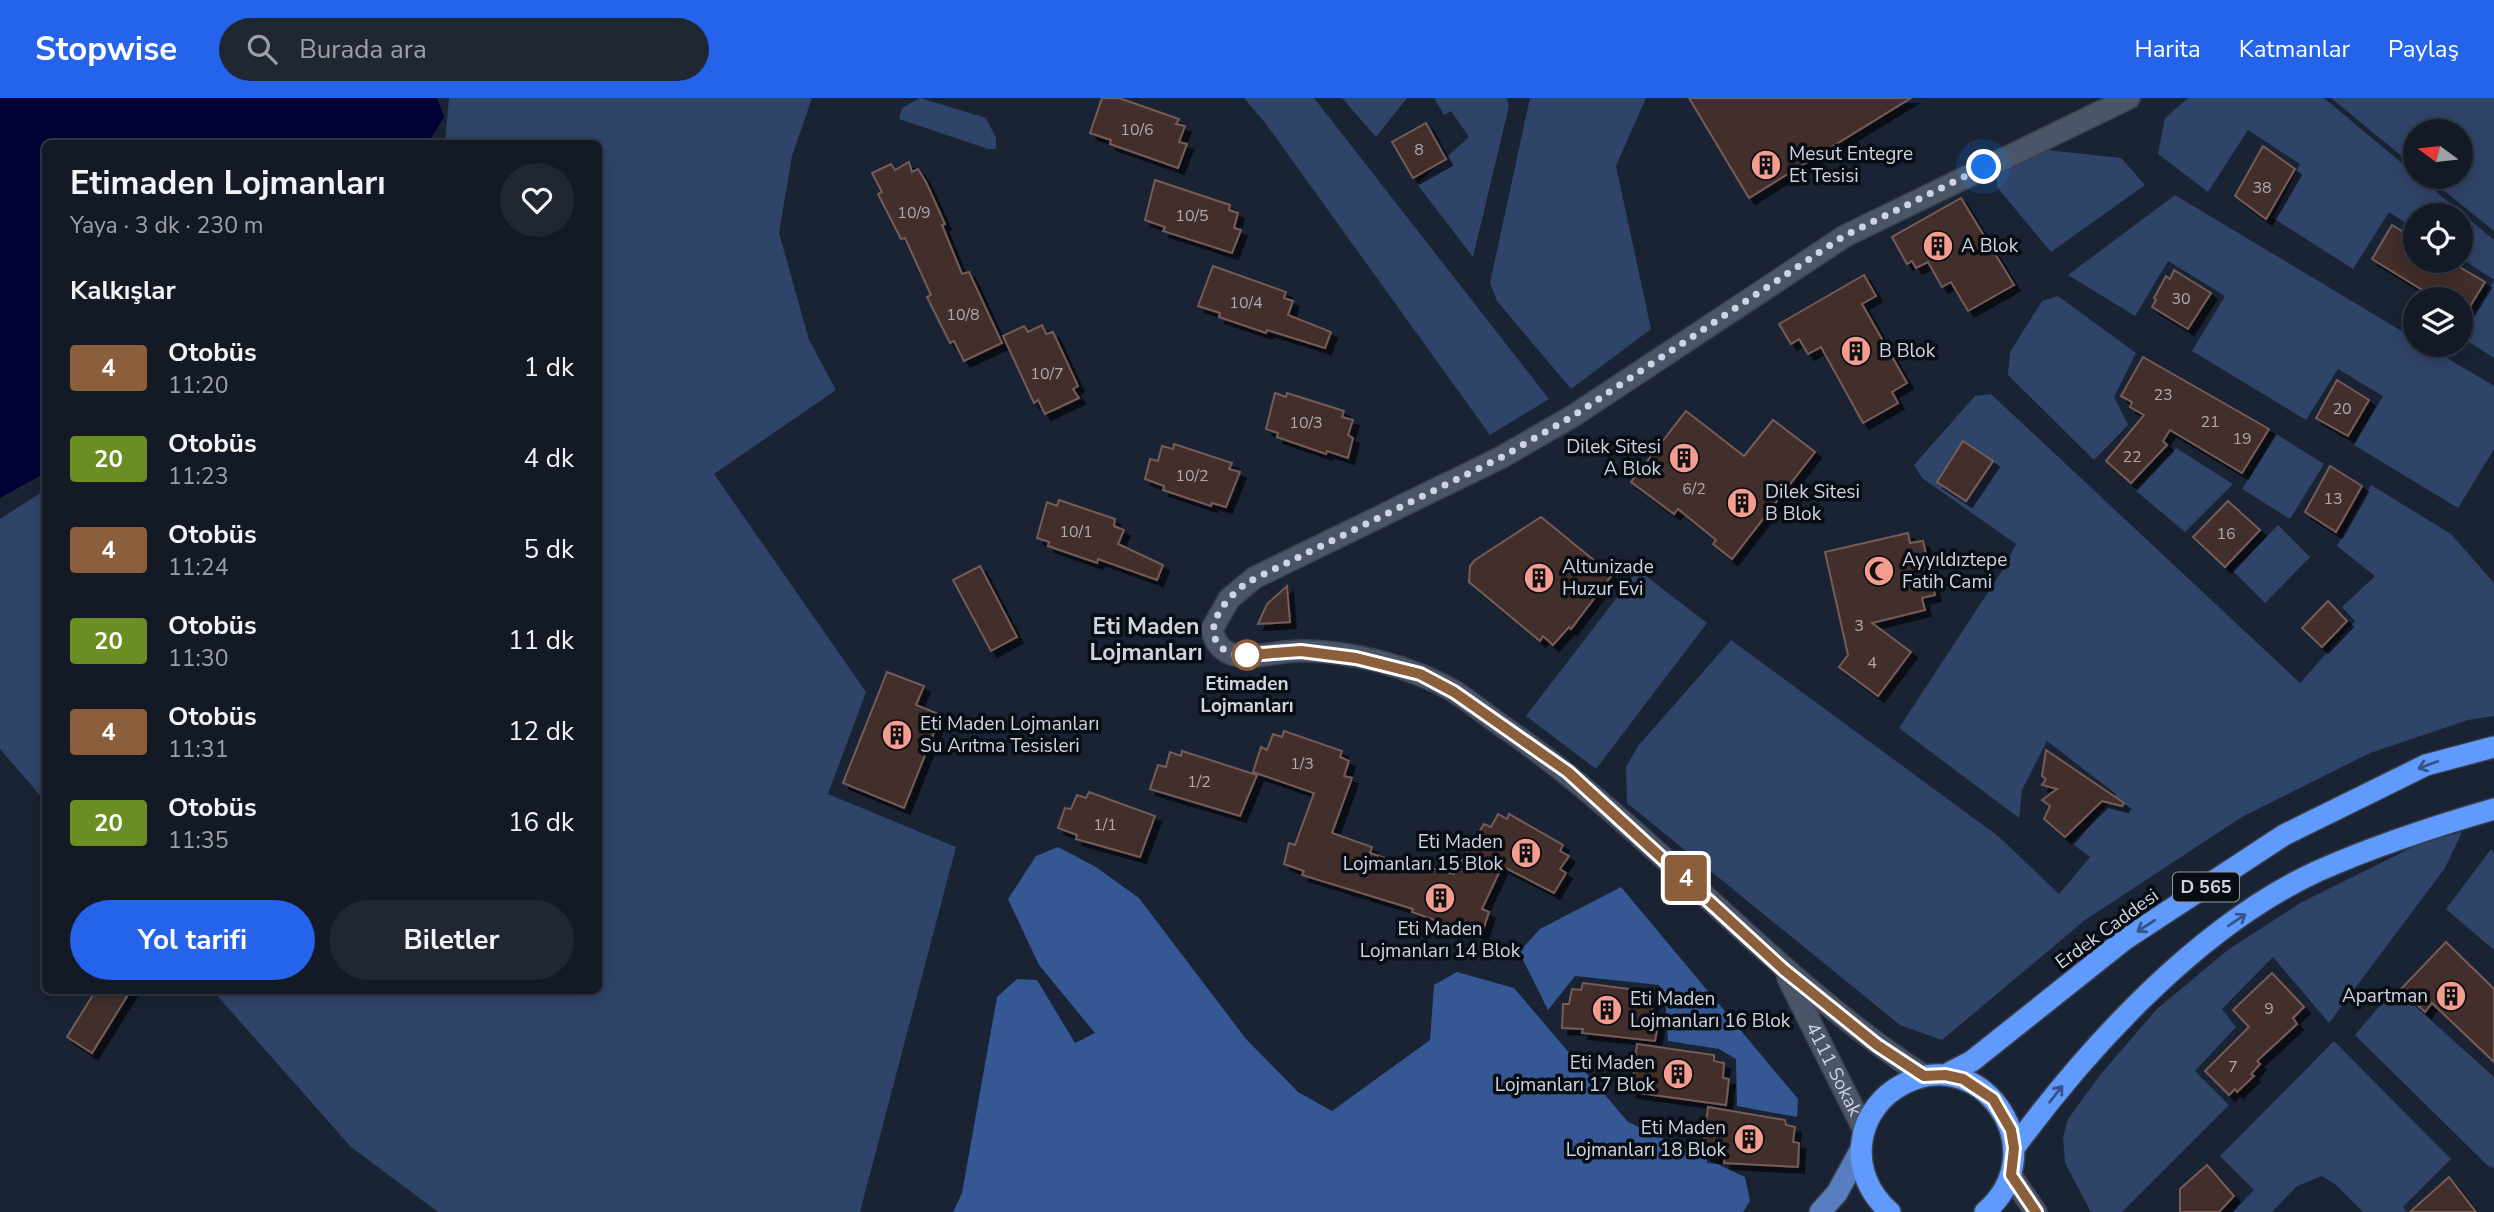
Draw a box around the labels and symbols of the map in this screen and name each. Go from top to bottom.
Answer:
house number: 10/6 [1120,119,1154,141]
north arrow [2403,119,2473,189]
house number: 8 [1414,139,1424,161]
place label: Mesut Entegre Et Tesisi [1789,141,1913,189]
building icon: Mesut Entegre Et Tesisi [1749,148,1783,182]
your location [1966,149,2001,184]
house number: 38 [2252,177,2272,199]
house number: 10/9 [897,202,931,224]
house number: 10/5 [1175,205,1209,227]
building icon: A Blok [1921,229,1955,263]
place label: A Blok [1961,233,2019,259]
house number: 30 [2171,288,2191,310]
house number: 10/4 [1229,292,1263,314]
house number: 10/8 [946,304,980,326]
building icon: B Blok [1839,334,1873,368]
place label: B Blok [1879,338,1936,364]
house number: 10/7 [1030,363,1064,385]
house number: 23 [2153,384,2173,406]
house number: 20 [2332,398,2352,420]
house number: 21 [2200,411,2220,433]
house number: 10/3 [1289,412,1323,434]
house number: 19 [2232,428,2252,450]
place label: Dilek Sitesi A Blok [1566,434,1661,482]
building icon: Dilek Sitesi A Blok [1667,441,1701,475]
house number: 22 [2122,446,2142,468]
house number: 10/2 [1175,465,1209,487]
house number: 6/2 [1682,478,1706,500]
place label: Dilek Sitesi B Blok [1765,479,1860,527]
building icon: Dilek Sitesi B Blok [1725,486,1759,520]
house number: 13 [2323,488,2343,510]
house number: 10/1 [1059,521,1093,543]
house number: 16 [2216,523,2236,545]
place label: Ayyıldıztepe Fatih Cami [1902,547,2007,595]
place label: Altunizade Huzur Evi [1562,554,1654,602]
mosque icon: Ayyıldıztepe Fatih Cami [1862,554,1896,588]
building icon: Altunizade Huzur Evi [1522,561,1556,595]
district label: Eti Maden Lojmanları [1089,611,1203,668]
house number: 3 [1854,615,1864,637]
marker: Etimaden Lojmanları [1232,640,1262,670]
house number: 4 [1867,652,1877,674]
place label: Etimaden Lojmanları [1200,671,1294,719]
place label: Eti Maden Lojmanları Su Arıtma Tesisleri [920,711,1099,759]
building icon: Eti Maden Lojmanları Su Arıtma Tesisleri [880,718,914,752]
house number: 1/3 [1290,753,1314,775]
one-way arrow [2418,760,2440,772]
house number: 1/2 [1187,771,1211,793]
house number: 1/1 [1093,814,1117,836]
place label: Eti Maden Lojmanları 15 Blok [1343,829,1503,877]
building icon: Eti Maden Lojmanları 15 Blok [1509,836,1543,870]
line badge: 4 [1663,855,1709,901]
road number: D 565 [2173,872,2239,902]
building icon: Eti Maden Lojmanları 14 Blok [1423,881,1457,915]
street label: Erdek Caddesi [2050,883,2164,975]
one-way arrow [2227,913,2246,928]
place label: Eti Maden Lojmanları 14 Blok [1360,916,1521,964]
one-way arrow [2137,919,2156,933]
building icon: Apartman [2434,979,2468,1013]
place label: Apartman [2342,983,2428,1009]
place label: Eti Maden Lojmanları 16 Blok [1630,986,1791,1034]
building icon: Eti Maden Lojmanları 16 Blok [1590,993,1624,1027]
house number: 9 [2264,998,2274,1020]
street label: 4111 Sokak [1799,1018,1868,1121]
place label: Eti Maden Lojmanları 17 Blok [1495,1050,1655,1098]
house number: 7 [2228,1056,2238,1078]
building icon: Eti Maden Lojmanları 17 Blok [1661,1057,1695,1091]
one-way arrow [2048,1085,2063,1104]
place label: Eti Maden Lojmanları 18 Blok [1566,1115,1726,1163]
building icon: Eti Maden Lojmanları 18 Blok [1732,1122,1766,1156]

